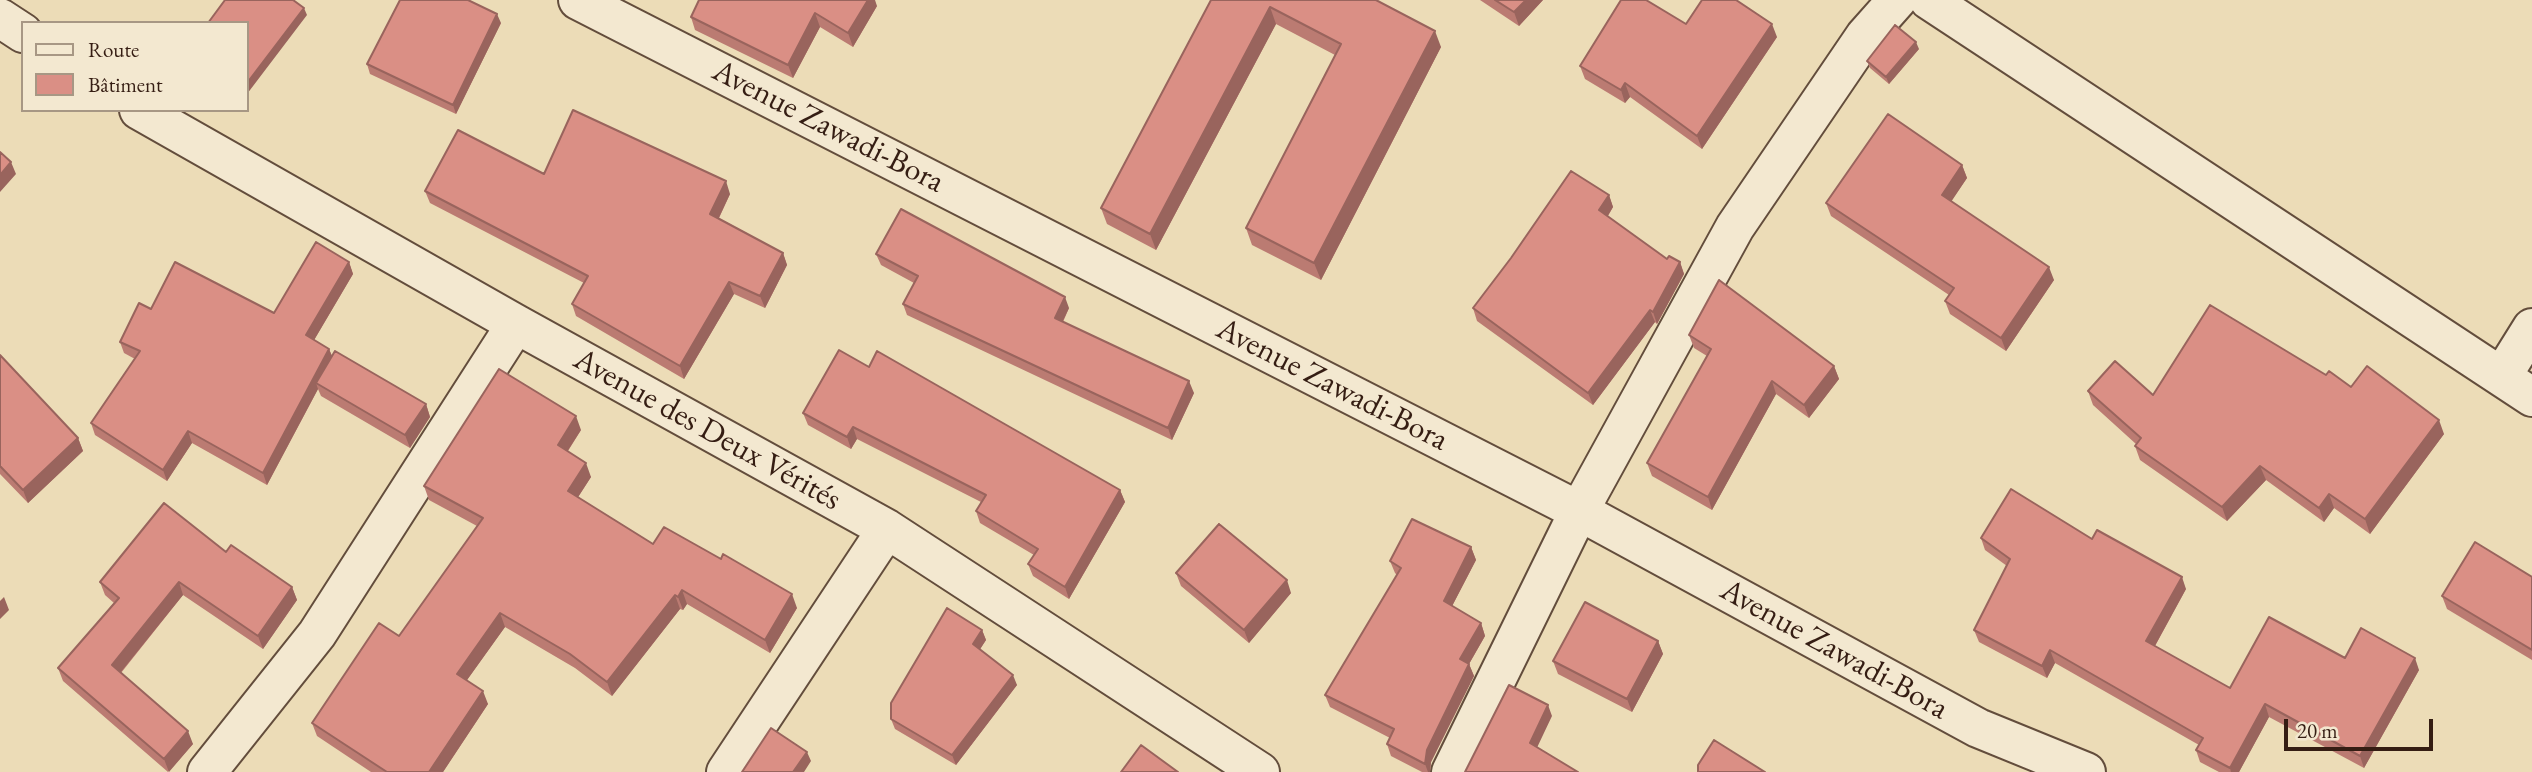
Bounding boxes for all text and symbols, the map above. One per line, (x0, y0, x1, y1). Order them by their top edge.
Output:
legend (21, 21, 248, 112)
text: Route (88, 36, 139, 63)
street label: Avenue Zawadi-Bora (706, 52, 950, 202)
text: Bâtiment (88, 71, 163, 98)
street label: Avenue Zawadi-Bora (1210, 310, 1454, 460)
street label: Avenue des Deux Vérités (567, 341, 847, 519)
street label: Avenue Zawadi-Bora (1713, 571, 1955, 729)
scale bar (2287, 706, 2436, 750)
text: 20 m (2297, 717, 2338, 744)

